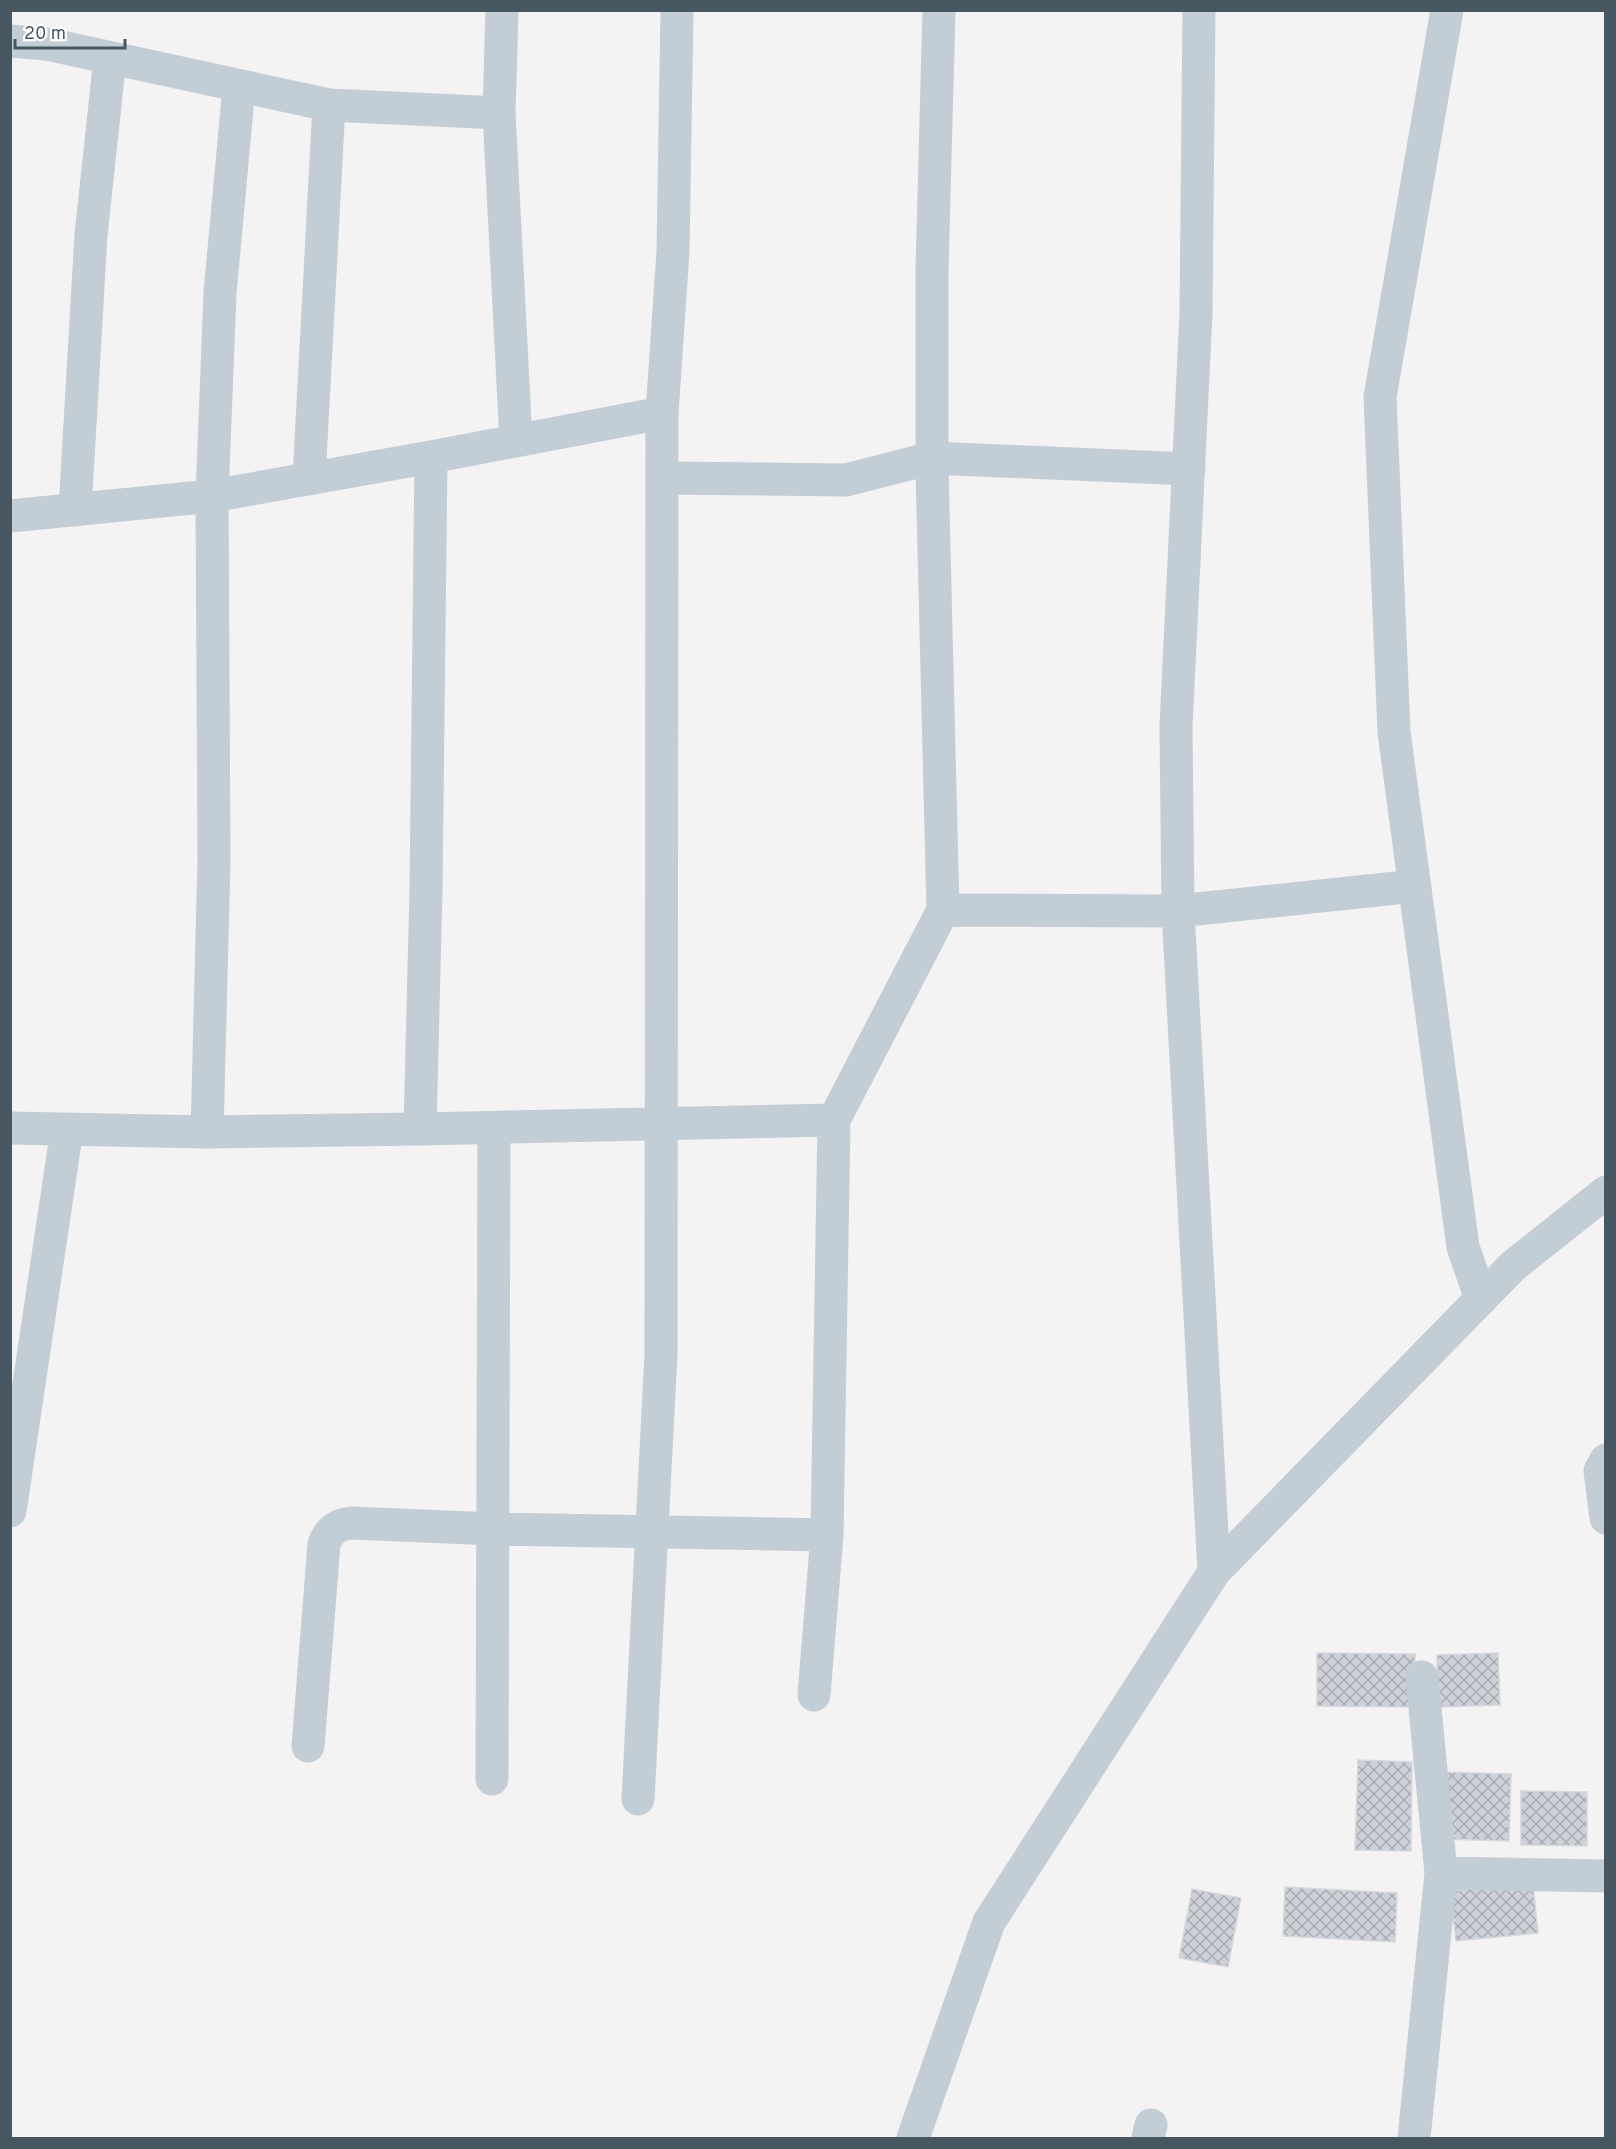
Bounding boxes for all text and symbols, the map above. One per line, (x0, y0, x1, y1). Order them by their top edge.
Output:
scale bar (15, 12, 124, 50)
text: 20 m (24, 23, 66, 46)

